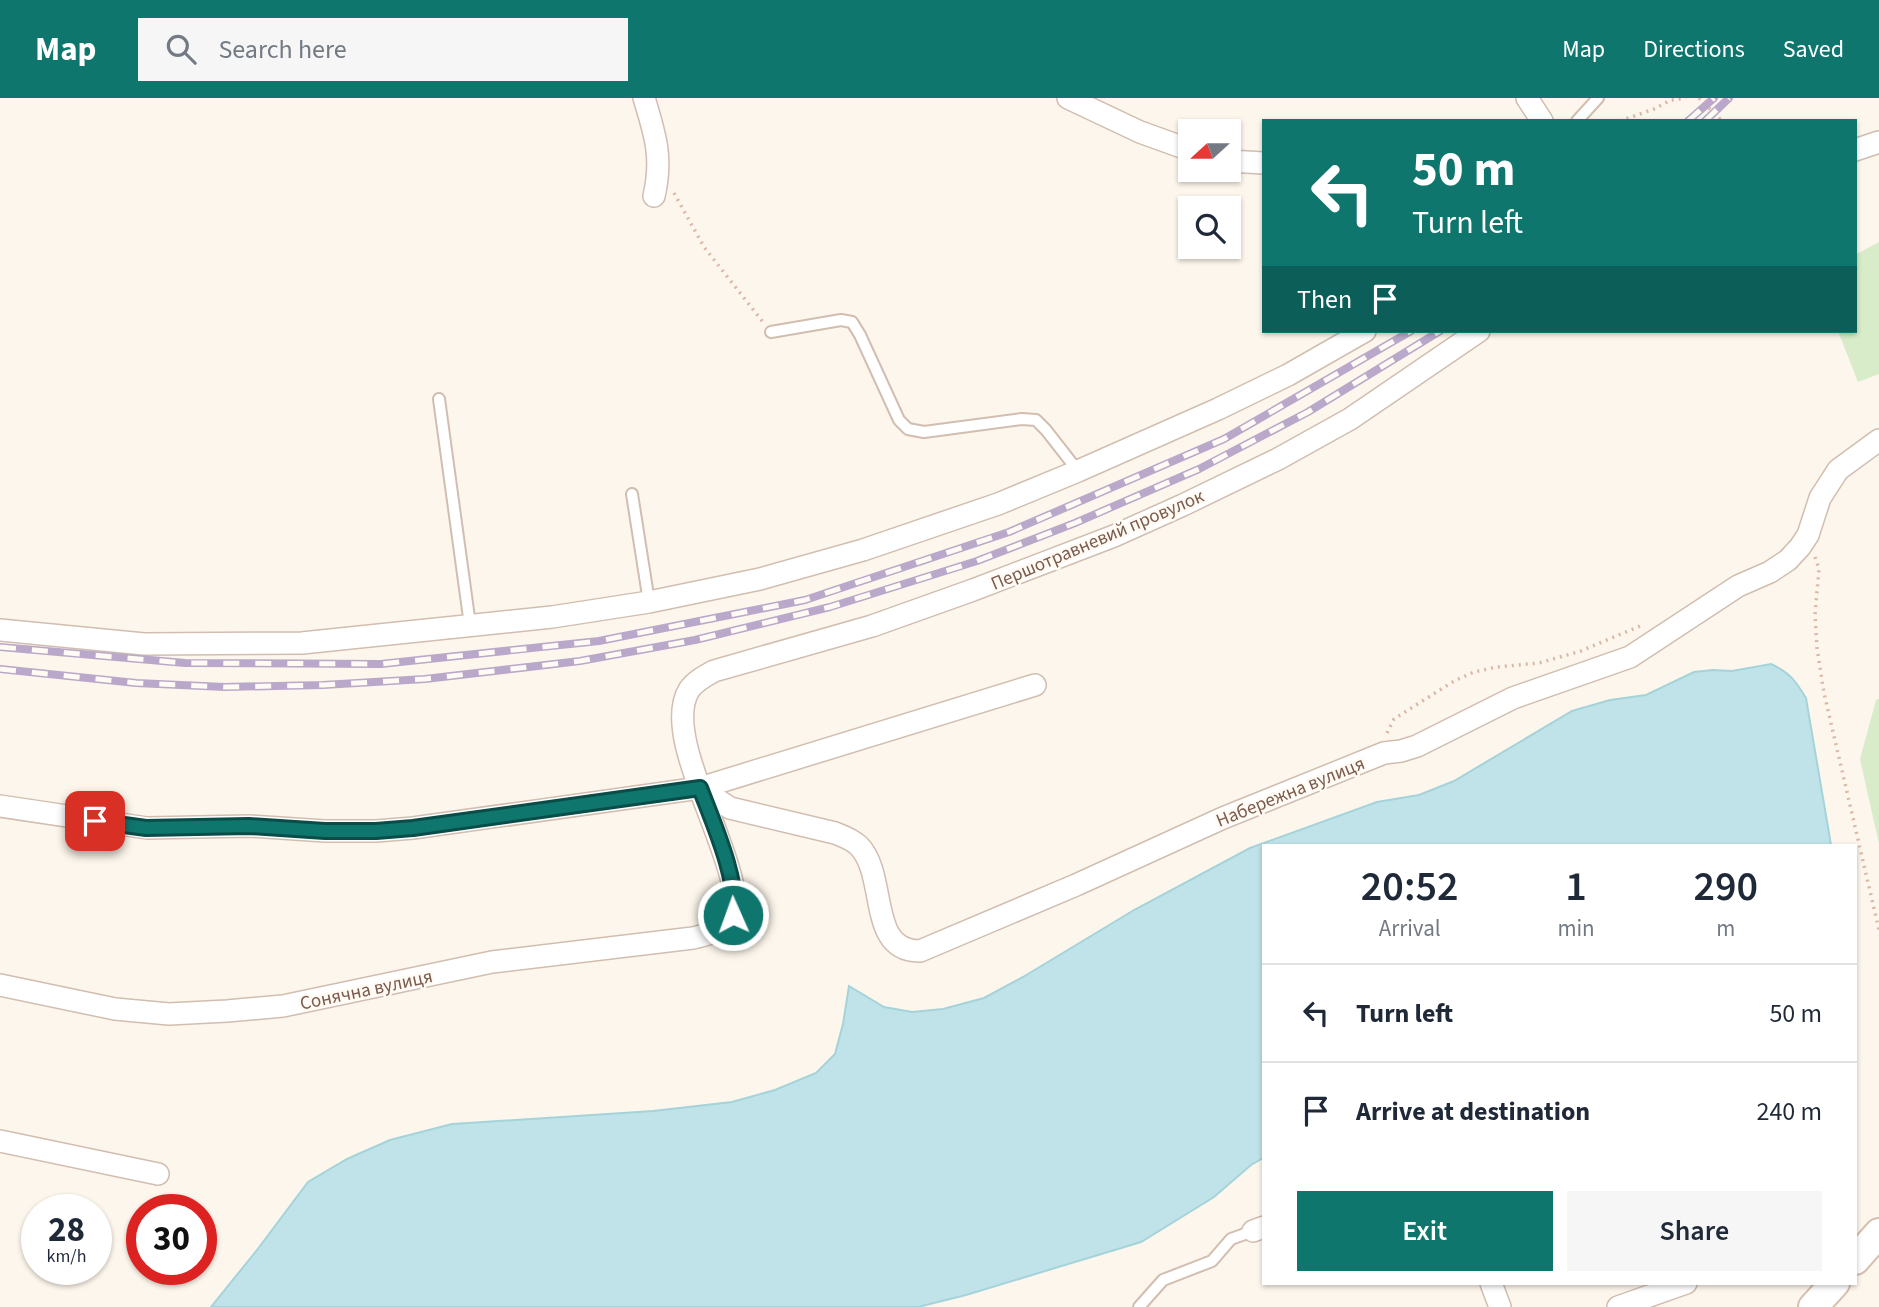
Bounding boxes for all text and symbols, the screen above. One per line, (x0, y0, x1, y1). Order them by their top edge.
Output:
search box (138, 18, 628, 81)
text: Map (35, 26, 96, 73)
icon: search (162, 30, 200, 68)
text: Search here (218, 31, 347, 68)
text: Map (1562, 32, 1605, 67)
text: Directions (1643, 32, 1745, 67)
text: Saved (1783, 32, 1844, 67)
north arrow (1178, 119, 1241, 182)
map controls (1178, 119, 1241, 259)
text: 50 m (1412, 135, 1516, 205)
icon: left (1297, 147, 1388, 238)
button: search (1178, 196, 1241, 259)
text: Turn left (1412, 200, 1523, 246)
icon: arrive (1366, 280, 1404, 318)
text: Then (1297, 281, 1352, 318)
street label: Першотравневий провулок (987, 483, 1209, 598)
street label: Набережна вулиця (1212, 750, 1369, 835)
pin (65, 791, 125, 851)
icon: arrive (76, 802, 114, 840)
text: 20:52 (1361, 857, 1459, 917)
text: 1 (1565, 857, 1587, 917)
text: 290 (1694, 857, 1758, 917)
position arrow (696, 878, 770, 952)
text: Arrival (1379, 912, 1441, 945)
text: min (1557, 912, 1595, 945)
text: m (1716, 912, 1735, 945)
street label: Сонячна вулиця (298, 963, 435, 1018)
icon: left (1297, 994, 1335, 1032)
text: Turn left (1356, 995, 1453, 1032)
text: 50 m (1769, 995, 1822, 1032)
icon: arrive (1297, 1092, 1335, 1130)
text: Arrive at destination (1356, 1093, 1590, 1130)
text: 240 m (1756, 1093, 1822, 1130)
button: Exit (1297, 1191, 1553, 1271)
button: Share (1567, 1191, 1822, 1271)
speed limit sign: 30 (126, 1194, 217, 1285)
text: 28 (48, 1205, 85, 1255)
text: km/h (47, 1244, 86, 1269)

